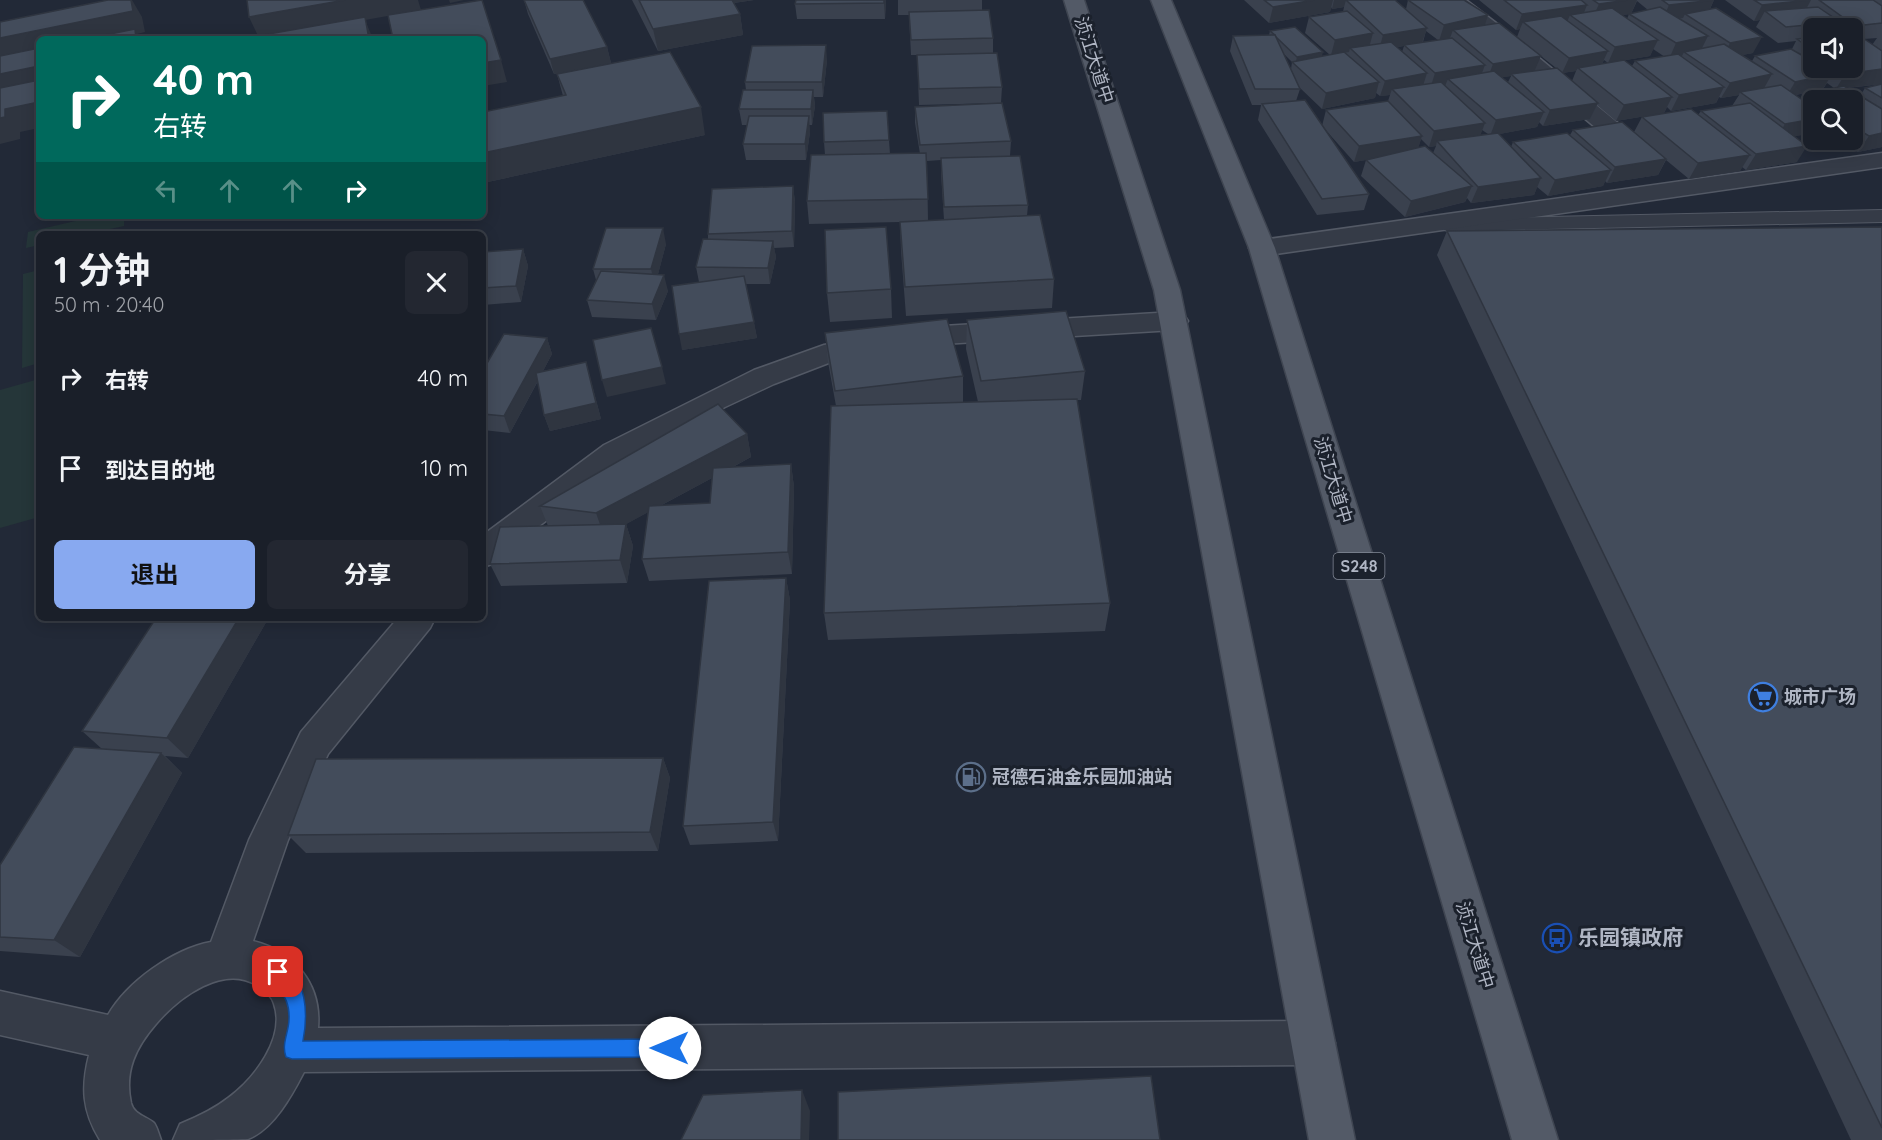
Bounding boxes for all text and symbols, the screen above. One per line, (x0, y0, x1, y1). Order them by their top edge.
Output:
street label: 浈江大道中 (1070, 13, 1119, 106)
map controls (1803, 18, 1863, 150)
button: sound (1803, 18, 1863, 78)
text: 40 m (153, 53, 254, 106)
icon: right (54, 60, 132, 138)
button: search (1803, 90, 1863, 150)
text: 右转 (153, 109, 207, 143)
icon: left (150, 174, 183, 207)
icon: ahead (213, 174, 246, 207)
icon: ahead (276, 174, 309, 207)
icon: right (339, 174, 372, 207)
text: 1 分钟 (54, 247, 150, 292)
button: close (405, 251, 468, 314)
text: 50 m · 20:40 (54, 292, 164, 317)
icon: right (54, 362, 87, 395)
text: 40 m (417, 364, 468, 392)
text: 右转 (105, 366, 149, 394)
street label: 浈江大道中 (1309, 433, 1358, 526)
icon: arrive (54, 452, 87, 485)
text: 10 m (421, 454, 468, 482)
text: 到达目的地 (105, 456, 215, 484)
button: 退出 (54, 540, 255, 609)
button: 分享 (267, 540, 468, 609)
road number: S248 (1334, 553, 1384, 579)
supermarket icon: 城市广场 (1747, 681, 1779, 713)
place label: 城市广场 (1784, 685, 1856, 708)
fuel station icon: 冠德石油金乐园加油站 (955, 761, 987, 793)
place label: 冠德石油金乐园加油站 (992, 765, 1172, 788)
street label: 浈江大道中 (1451, 898, 1500, 991)
bus stop icon: 乐园镇政府 (1541, 922, 1573, 954)
place label: 乐园镇政府 (1578, 924, 1683, 950)
pin (252, 946, 303, 997)
icon: arrive (261, 955, 294, 988)
position arrow (638, 1016, 702, 1080)

